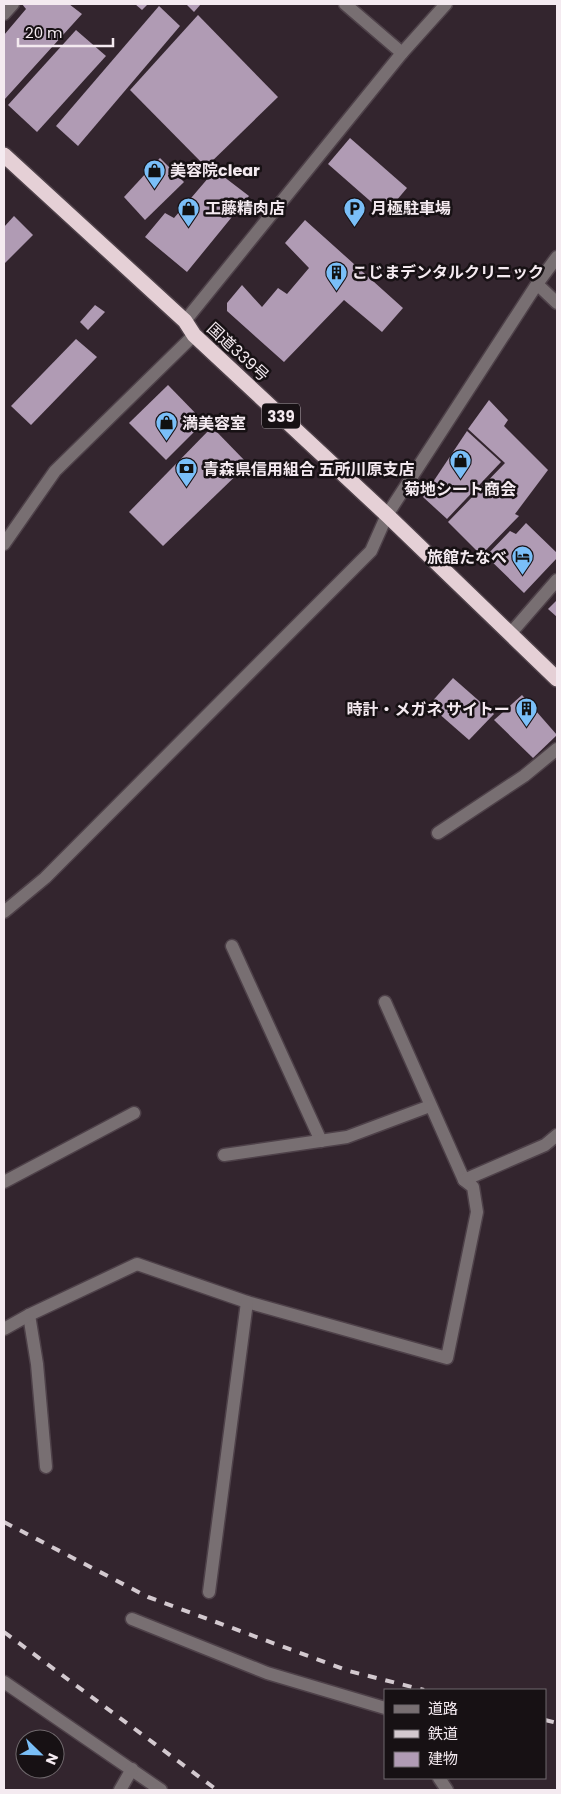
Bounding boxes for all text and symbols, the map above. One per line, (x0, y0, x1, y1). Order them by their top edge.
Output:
scale bar (18, 15, 112, 47)
text: 20 m (25, 22, 63, 43)
shop icon: 美容院clear (142, 158, 166, 189)
place label: 美容院clear (170, 159, 260, 182)
shop icon: 工藤精肉店 (177, 196, 201, 227)
parking icon: 月極駐車場 (343, 196, 367, 227)
place label: 工藤精肉店 (205, 197, 285, 220)
place label: 月極駐車場 (371, 197, 451, 220)
building icon: こじまデンタルクリニック (324, 260, 348, 291)
place label: こじまデンタルクリニック (352, 261, 544, 284)
street label: 国道339号 (202, 317, 274, 387)
road number: 339 (262, 404, 300, 428)
shop icon: 満美容室 (154, 411, 178, 442)
place label: 満美容室 (182, 412, 246, 435)
shop icon: 菊地シート商会 (448, 448, 472, 479)
bank icon: 青森県信用組合 五所川原支店 (175, 457, 199, 488)
place label: 青森県信用組合 五所川原支店 (203, 458, 414, 481)
place label: 菊地シート商会 (404, 478, 516, 501)
hotel icon: 旅館たなべ (511, 545, 535, 576)
place label: 旅館たなべ (427, 546, 507, 569)
building icon: 時計・メガネ サイトー (514, 697, 538, 728)
place label: 時計・メガネ サイトー (347, 698, 510, 721)
legend (384, 1689, 546, 1779)
text: 道路 (428, 1698, 458, 1719)
text: 鉄道 (428, 1723, 458, 1744)
north arrow (15, 1729, 65, 1779)
text: 建物 (428, 1748, 458, 1769)
text: N (41, 1750, 63, 1768)

